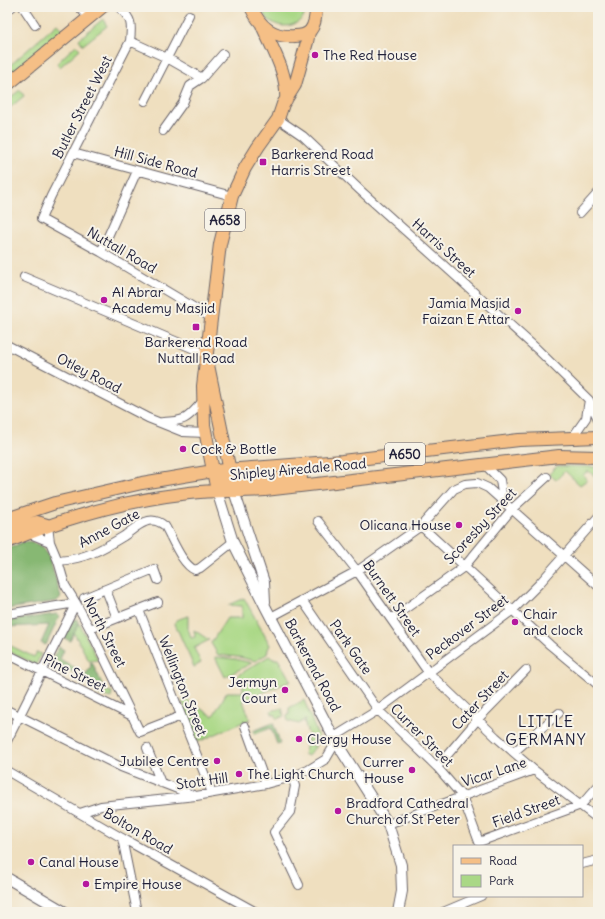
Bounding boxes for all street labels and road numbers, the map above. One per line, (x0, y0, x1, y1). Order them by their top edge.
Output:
street label: Butler Street West (48, 52, 116, 162)
street label: Hill Side Road (112, 142, 200, 182)
road number: A658 (205, 209, 245, 231)
street label: Harris Street (408, 215, 480, 282)
street label: Nuttall Road (84, 223, 160, 277)
street label: Otley Road (54, 349, 124, 397)
road number: A650 (385, 443, 425, 465)
street label: Shipley Airedale Road (229, 454, 367, 484)
street label: Scoresby Street (440, 484, 520, 568)
street label: Anne Gate (76, 504, 142, 552)
street label: Burnett Street (359, 556, 425, 640)
street label: Peckover Street (422, 590, 512, 664)
street label: North Street (80, 594, 131, 670)
street label: Barkerend Road (281, 615, 345, 715)
street label: Park Gate (326, 616, 376, 678)
street label: Wellington Street (155, 633, 211, 739)
street label: Pine Street (41, 650, 110, 696)
street label: Cater Street (448, 666, 513, 734)
street label: Currer Street (387, 700, 458, 771)
street label: Vicar Lane (459, 753, 529, 791)
street label: Stott Hill (175, 768, 229, 794)
street label: Field Street (490, 790, 563, 832)
street label: Bolton Road (100, 804, 176, 858)

